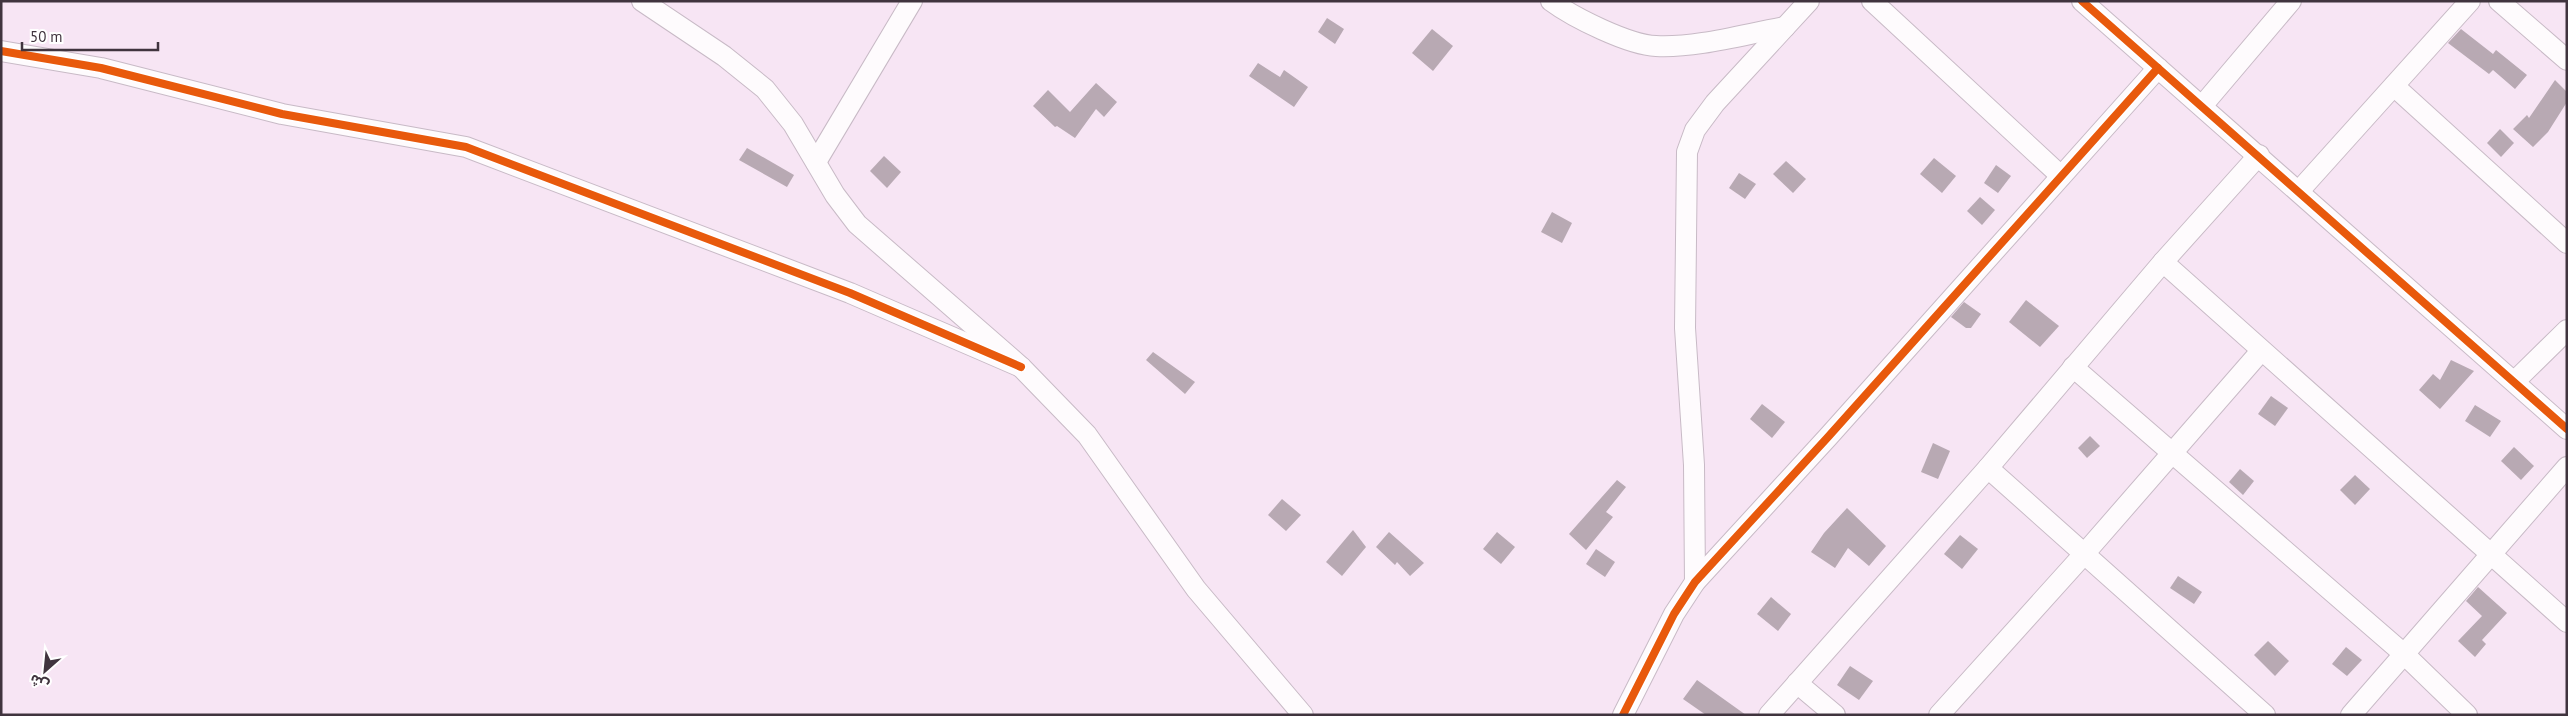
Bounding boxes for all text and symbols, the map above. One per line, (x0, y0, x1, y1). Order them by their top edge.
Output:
scale bar (22, 20, 159, 52)
text: 50 m (30, 27, 63, 46)
north arrow (20, 646, 70, 696)
text: ش (26, 670, 52, 695)

